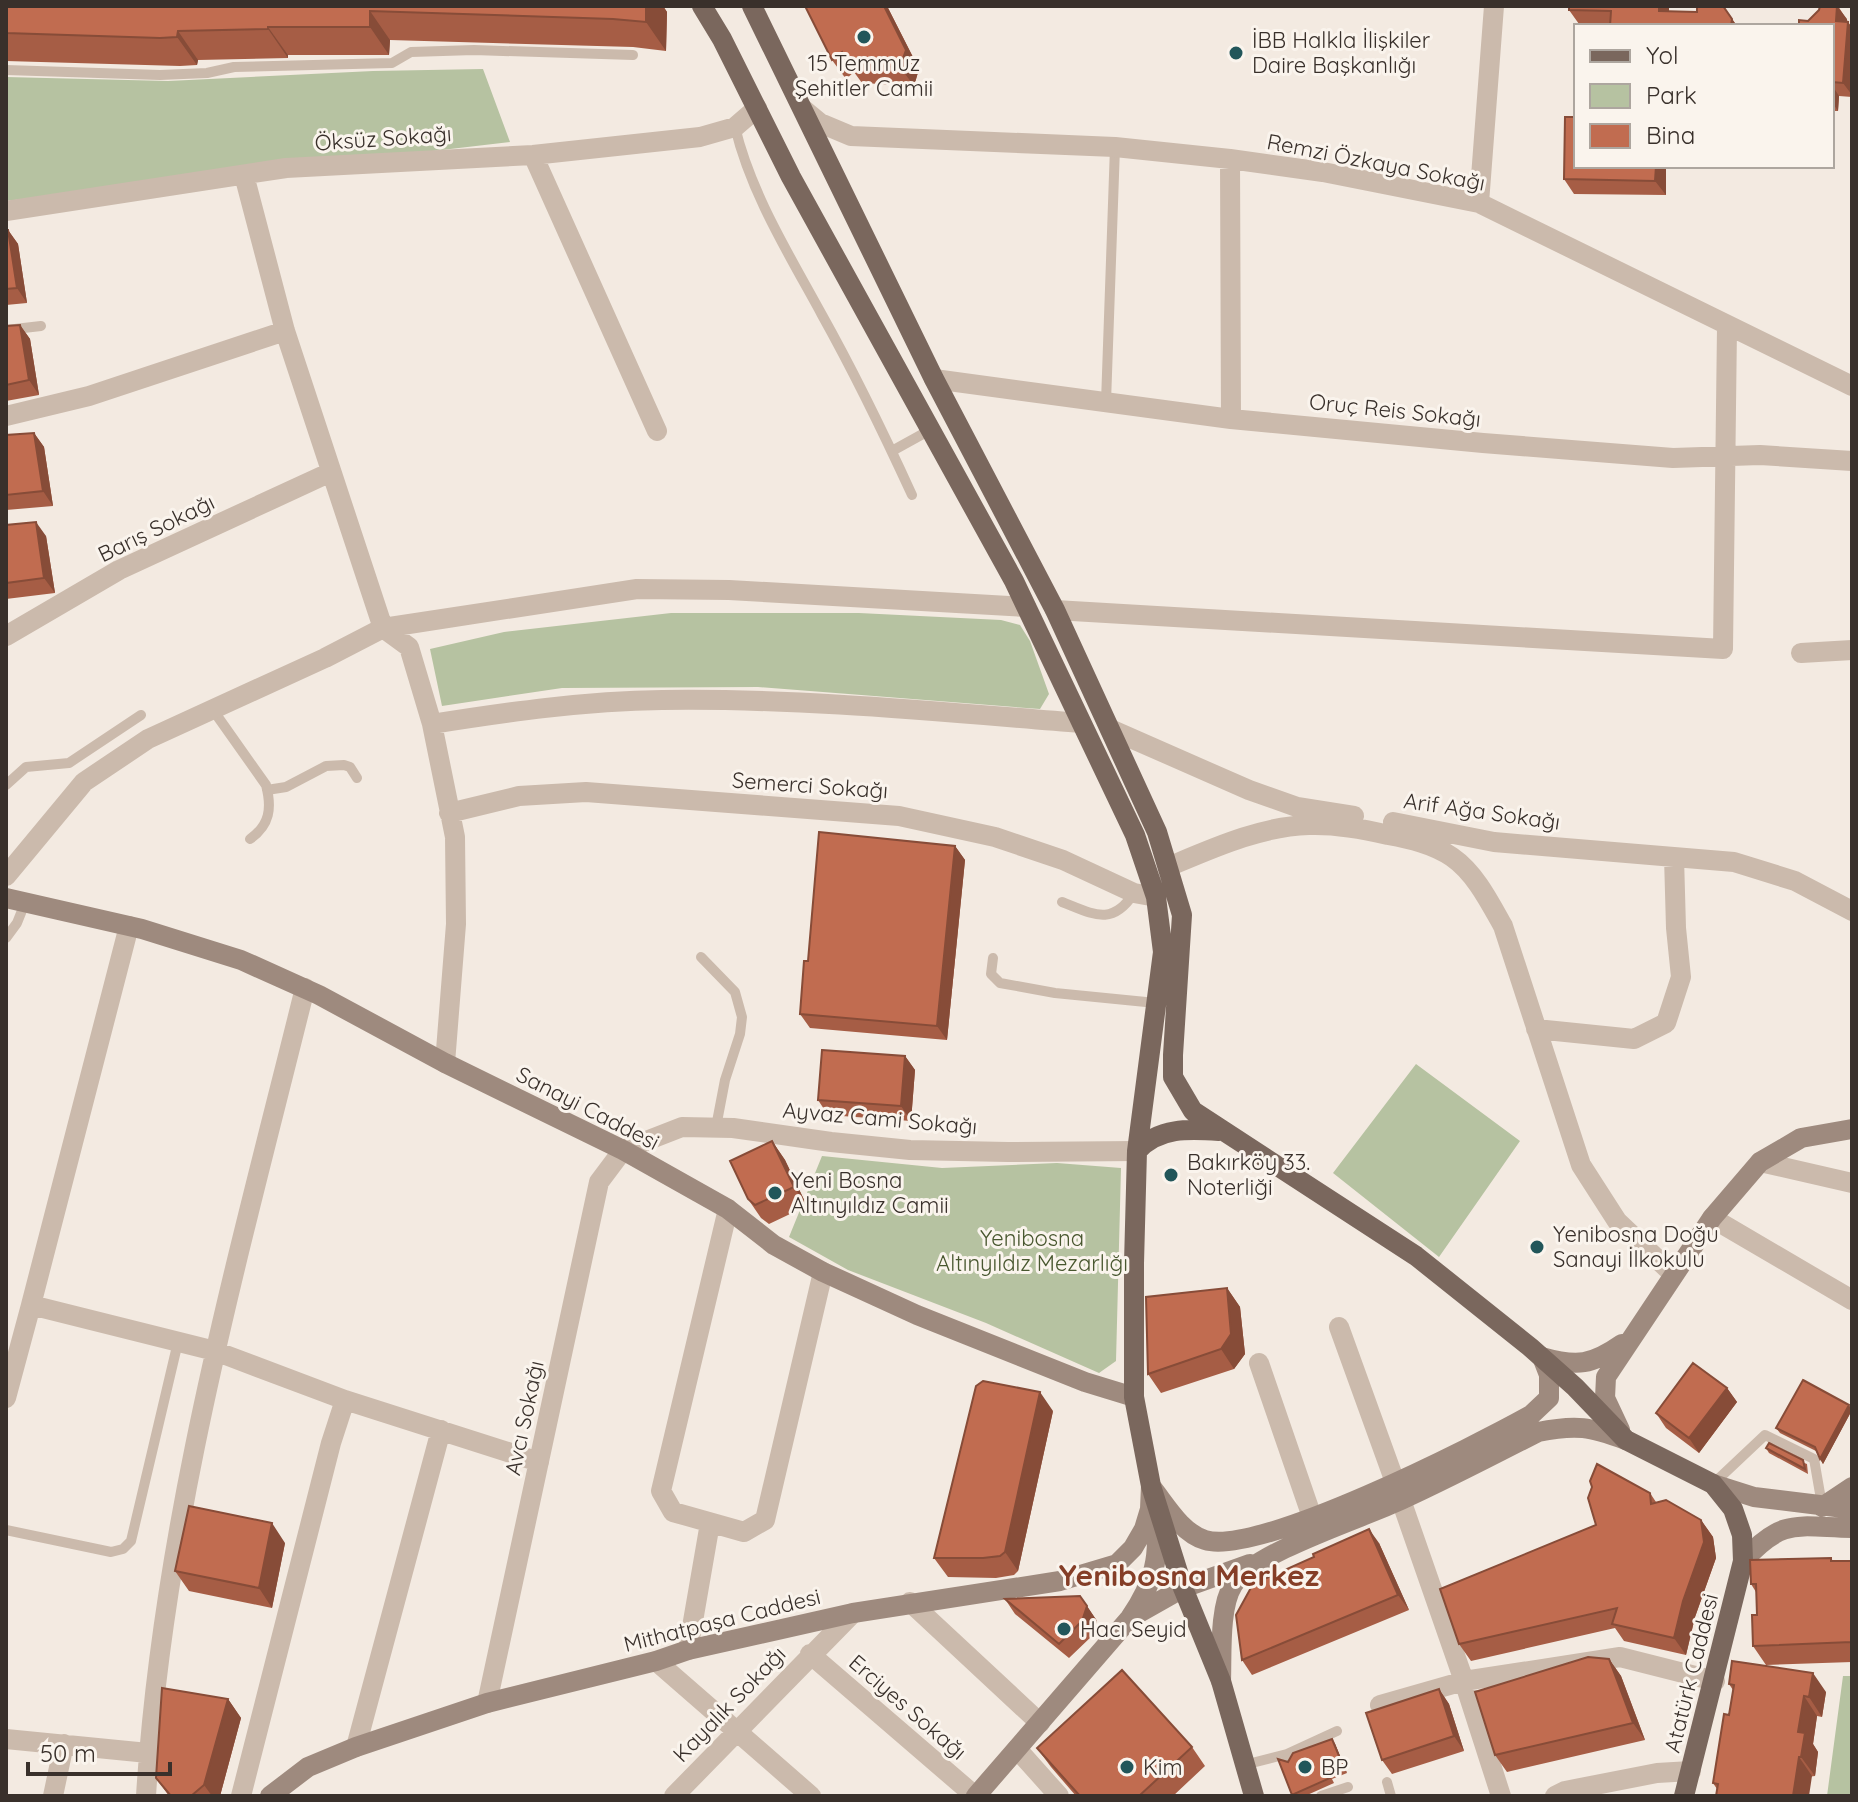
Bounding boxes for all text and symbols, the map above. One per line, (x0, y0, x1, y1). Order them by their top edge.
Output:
legend (1574, 24, 1834, 168)
place label: İBB Halkla İlişkiler Daire Başkanlığı (1252, 26, 1431, 79)
marker: 15 Temmuz Şehitler Camii (855, 28, 873, 46)
text: Yol (1646, 40, 1678, 70)
marker: İBB Halkla İlişkiler Daire Başkanlığı (1227, 44, 1245, 62)
place label: 15 Temmuz Şehitler Camii (795, 49, 933, 102)
text: Park (1646, 80, 1697, 110)
street label: Öksüz Sokağı (314, 119, 452, 157)
text: Bina (1646, 120, 1695, 150)
street label: Remzi Özkaya Sokağı (1265, 127, 1487, 197)
street label: Oruç Reis Sokağı (1308, 387, 1482, 433)
street label: Barış Sokağı (93, 488, 219, 568)
street label: Semerci Sokağı (731, 766, 889, 804)
street label: Arif Ağa Sokağı (1402, 786, 1562, 836)
street label: Sanayi Caddesi (512, 1060, 664, 1156)
street label: Ayvaz Cami Sokağı (782, 1096, 978, 1140)
place label: Bakırköy 33. Noterliği (1187, 1148, 1310, 1201)
place label: Yeni Bosna Altınyıldız Camii (791, 1166, 949, 1219)
marker: Bakırköy 33. Noterliği (1162, 1166, 1180, 1184)
marker: Yeni Bosna Altınyıldız Camii (766, 1184, 784, 1202)
place label: Yenibosna Doğu Sanayi İlkokulu (1553, 1220, 1719, 1273)
park label: Yenibosna Altınyıldız Mezarlığı (936, 1224, 1128, 1277)
marker: Yenibosna Doğu Sanayi İlkokulu (1528, 1238, 1546, 1256)
street label: Avcı Sokağı (498, 1358, 550, 1478)
district label: Yenibosna Merkez (1059, 1556, 1319, 1594)
street label: Mithatpaşa Caddesi (621, 1582, 823, 1658)
street label: Atatürk Caddesi (1658, 1591, 1724, 1755)
place label: Hacı Seyid (1080, 1615, 1187, 1643)
marker: Hacı Seyid (1055, 1620, 1073, 1638)
street label: Kayalık Sokağı (667, 1640, 791, 1768)
street label: Erciyes Sokağı (843, 1648, 973, 1766)
scale bar (28, 1726, 170, 1776)
text: 50 m (40, 1738, 96, 1768)
place label: Kim (1143, 1753, 1183, 1781)
place label: BP (1321, 1753, 1348, 1781)
marker: Kim (1118, 1758, 1136, 1776)
marker: BP (1296, 1758, 1314, 1776)

